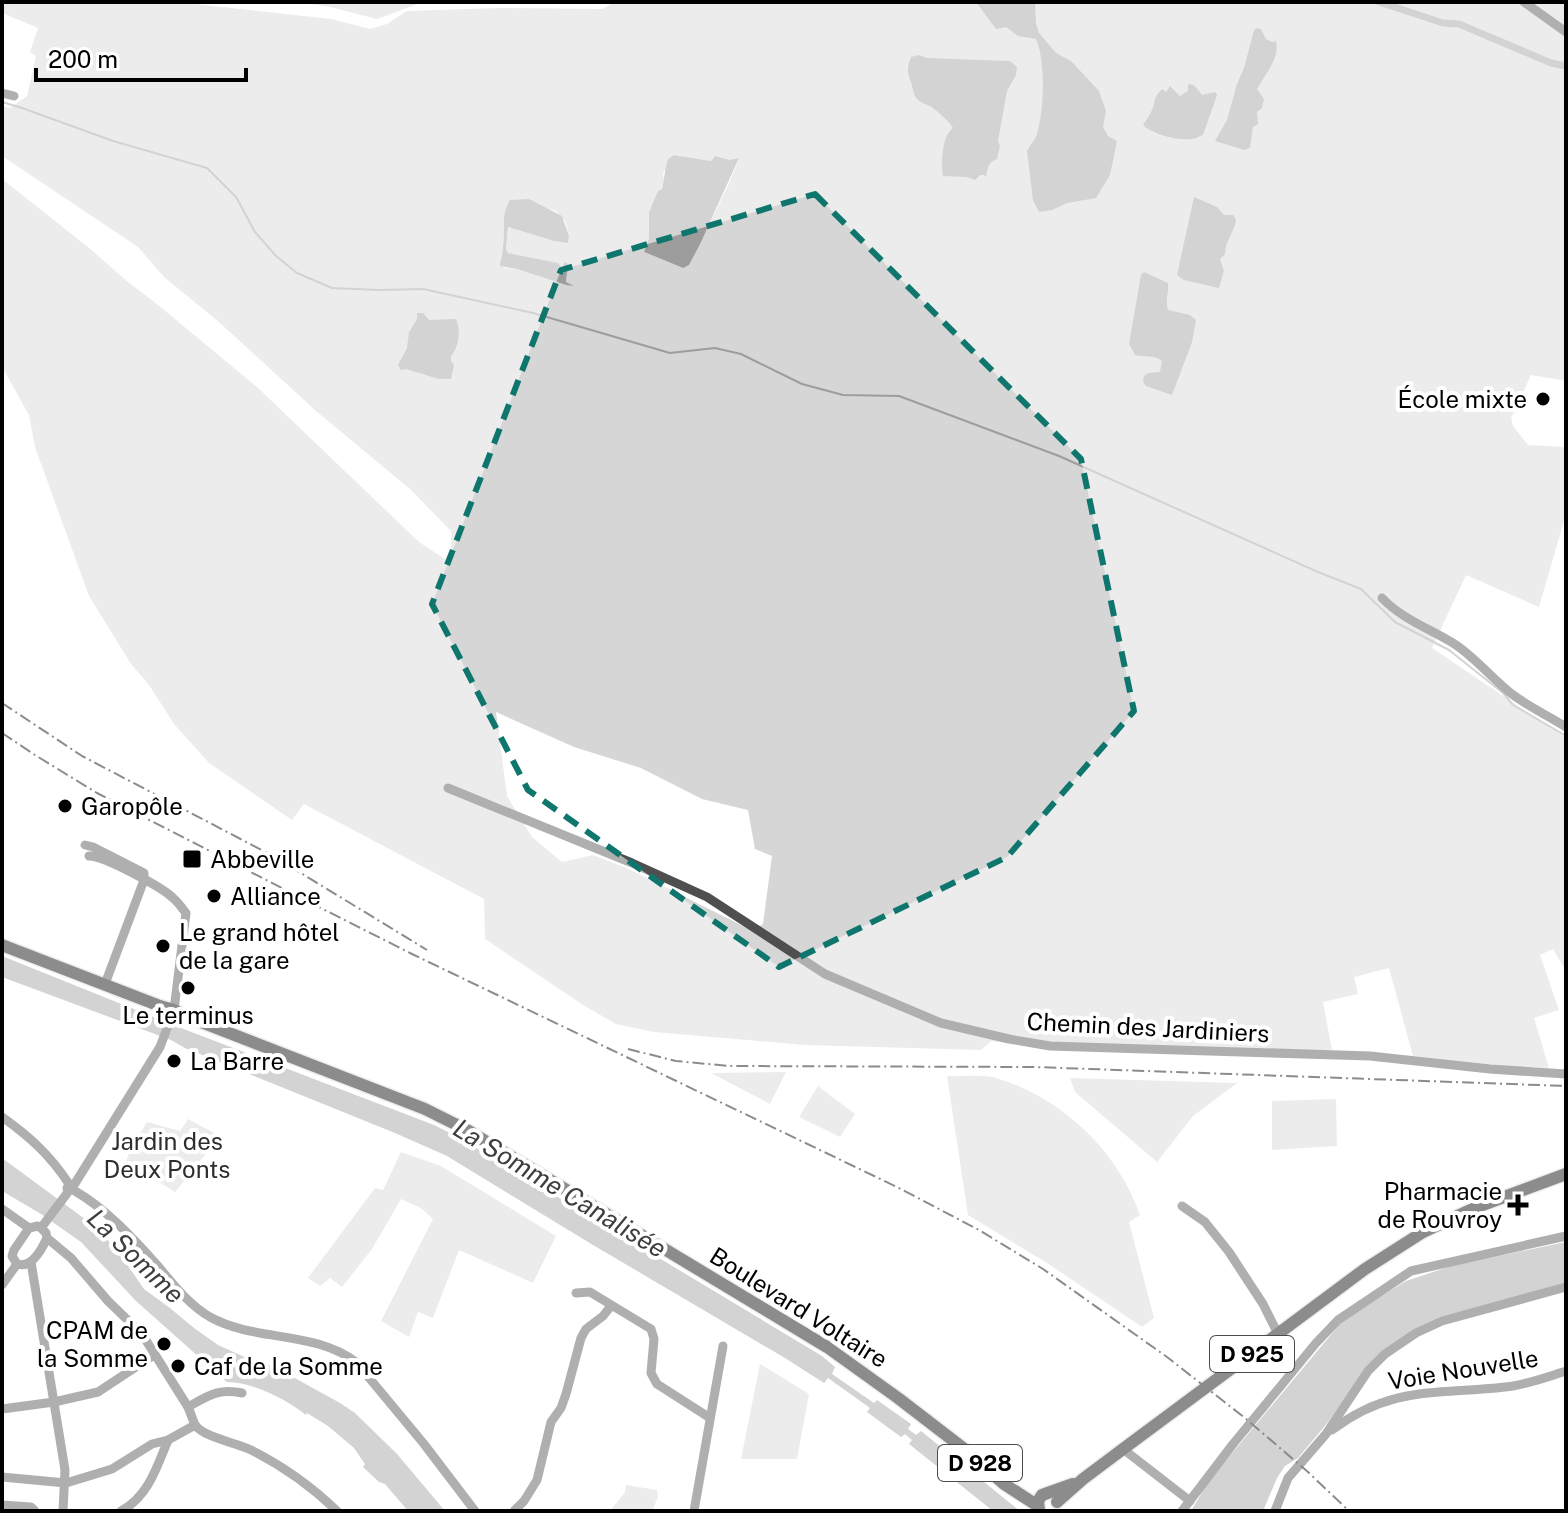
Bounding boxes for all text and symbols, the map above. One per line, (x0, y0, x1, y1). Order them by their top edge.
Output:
scale bar (36, 32, 246, 82)
text: 200 m (48, 45, 118, 73)
place label: École mixte (1397, 385, 1527, 413)
marker: École mixte (1534, 390, 1552, 408)
place label: Garopôle (81, 792, 183, 820)
marker: Garopôle (56, 797, 74, 815)
place label: Abbeville (210, 845, 314, 873)
marker: Abbeville (181, 848, 203, 870)
place label: Alliance (230, 882, 321, 910)
marker: Alliance (205, 887, 223, 905)
place label: Le grand hôtel de la gare (179, 918, 340, 974)
marker: Le grand hôtel de la gare (154, 937, 172, 955)
marker: Le terminus (179, 979, 197, 997)
place label: Le terminus (122, 1001, 254, 1029)
street label: Chemin des Jardiniers (1026, 1007, 1270, 1047)
place label: La Barre (190, 1047, 284, 1075)
marker: La Barre (165, 1052, 183, 1070)
water label: La Somme Canalisée (448, 1112, 672, 1264)
park label: Jardin des Deux Ponts (104, 1127, 230, 1183)
place label: Pharmacie de Rouvroy (1378, 1177, 1502, 1233)
marker: Pharmacie de Rouvroy (1509, 1196, 1527, 1214)
water label: La Somme (81, 1202, 191, 1310)
street label: Boulevard Voltaire (705, 1241, 893, 1373)
place label: CPAM de la Somme (37, 1316, 148, 1372)
marker: CPAM de la Somme (155, 1335, 173, 1353)
road number: D 925 (1210, 1336, 1294, 1372)
street label: Voie Nouvelle (1386, 1343, 1540, 1395)
place label: Caf de la Somme (194, 1352, 383, 1380)
marker: Caf de la Somme (169, 1357, 187, 1375)
road number: D 928 (938, 1445, 1022, 1481)

